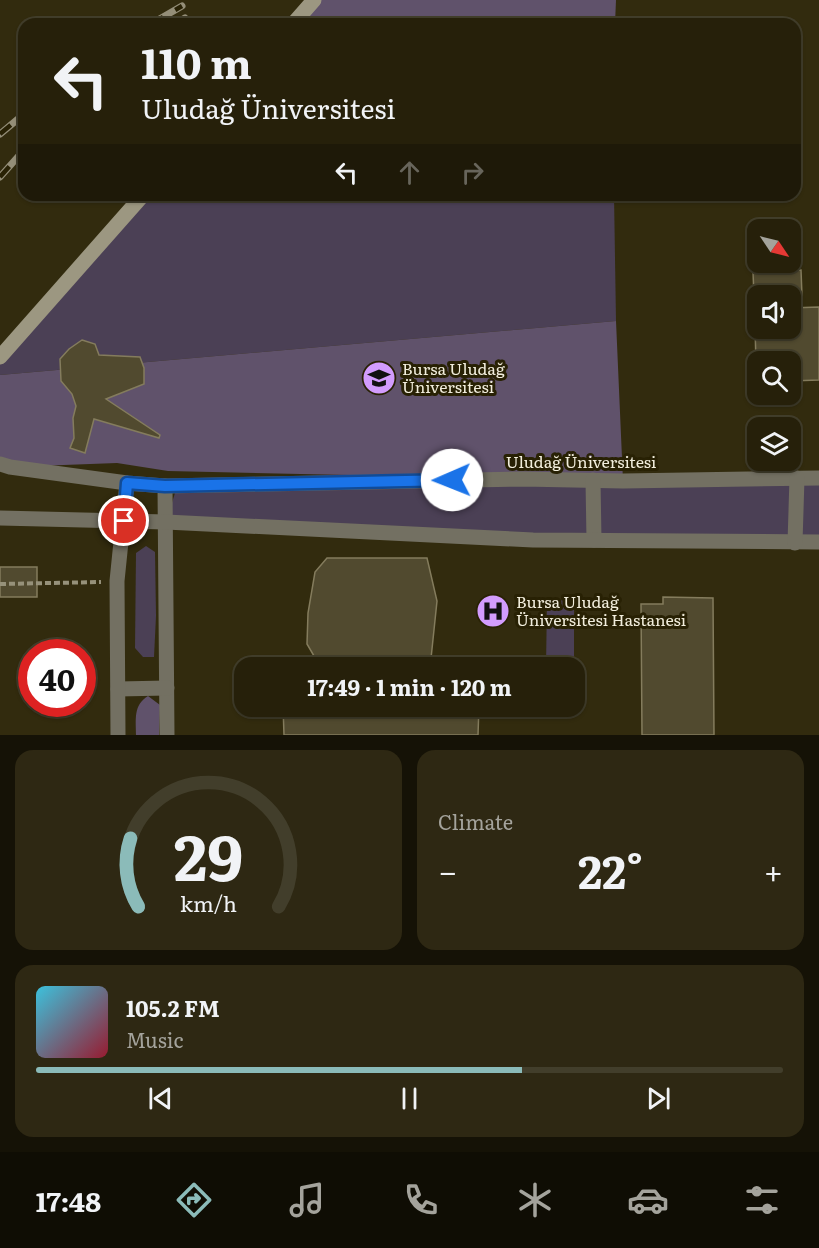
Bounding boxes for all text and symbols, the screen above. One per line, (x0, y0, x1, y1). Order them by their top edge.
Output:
text: 110 m (141, 30, 252, 92)
icon: left (42, 42, 120, 120)
text: Uludağ Üniversitesi (141, 87, 395, 127)
icon: left (330, 156, 363, 189)
icon: ahead (393, 156, 426, 189)
icon: right (456, 156, 489, 189)
north arrow (747, 219, 801, 273)
map controls (747, 219, 801, 471)
button: sound (747, 285, 801, 339)
button: search (747, 351, 801, 405)
place label: Bursa Uludağ Üniversitesi (402, 356, 505, 398)
school or university icon: Bursa Uludağ Üniversitesi (361, 360, 397, 396)
button: layers (747, 417, 801, 471)
position arrow (420, 448, 484, 512)
street label: Uludağ Üniversitesi (506, 449, 656, 473)
pin (98, 495, 149, 546)
icon: arrive (107, 504, 140, 537)
place label: Bursa Uludağ Üniversitesi Hastanesi (516, 589, 686, 631)
hospital icon: Bursa Uludağ Üniversitesi Hastanesi (475, 593, 511, 629)
speed limit sign: 40 (18, 639, 96, 717)
text: 17:49 · 1 min · 120 m (307, 670, 512, 703)
text: Climate (438, 806, 513, 836)
text: 29 (174, 808, 243, 900)
text: 22° (578, 836, 643, 903)
text: − (438, 845, 457, 894)
text: + (764, 845, 783, 894)
text: km/h (180, 887, 237, 919)
text: 105.2 FM (126, 991, 220, 1024)
text: Music (126, 1024, 183, 1054)
icon: previous (144, 1082, 177, 1115)
icon: pause (393, 1082, 426, 1115)
icon: next (642, 1082, 675, 1115)
icon: directions (173, 1179, 215, 1221)
icon: music (286, 1179, 328, 1221)
icon: phone (400, 1179, 442, 1221)
icon: climate (514, 1179, 556, 1221)
icon: car (627, 1179, 669, 1221)
icon: filters (741, 1179, 783, 1221)
text: 17:48 (36, 1180, 101, 1220)

